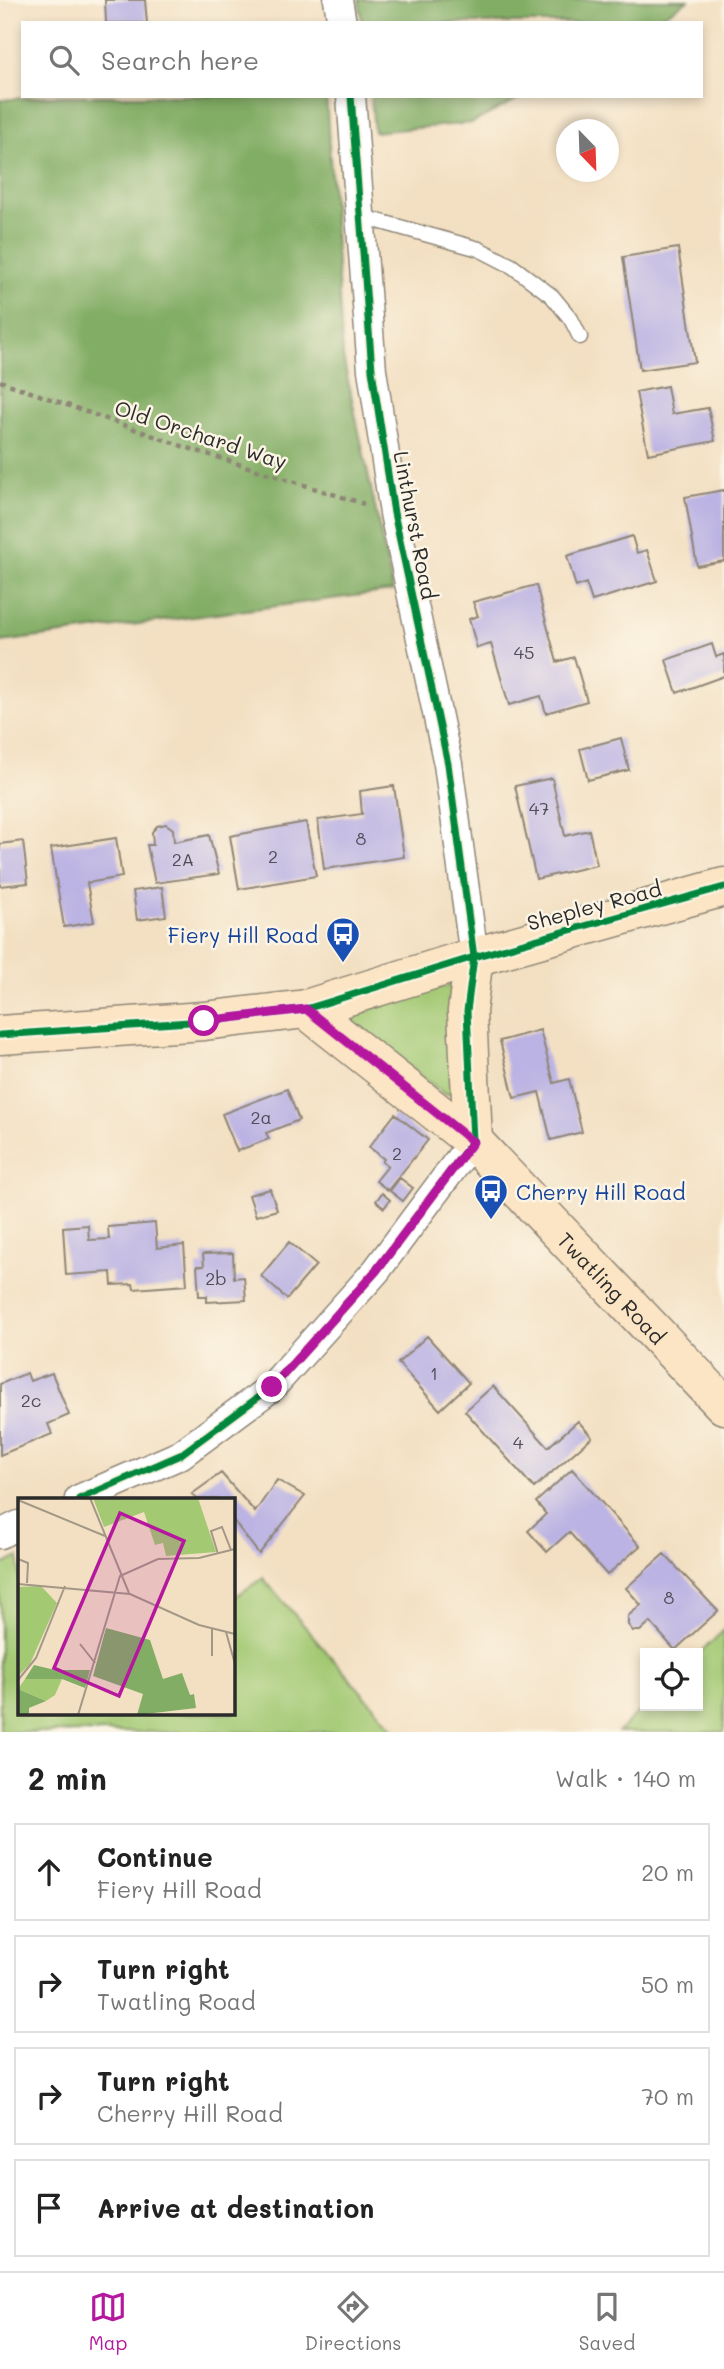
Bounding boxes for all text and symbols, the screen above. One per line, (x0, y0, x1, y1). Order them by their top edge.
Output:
search box (21, 21, 703, 98)
icon: search (45, 41, 83, 79)
text: Search here (101, 43, 259, 77)
north arrow (556, 119, 619, 182)
street label: Old Orchard Way (111, 393, 291, 475)
street label: Linthurst Road (388, 448, 444, 602)
house number: 45 (513, 640, 535, 664)
house number: 47 (529, 796, 549, 820)
house number: 8 (356, 826, 367, 850)
house number: 2 (268, 844, 278, 868)
house number: 2A (172, 847, 194, 871)
street label: Shepley Road (524, 874, 664, 936)
bus stop icon: Fiery Hill Road (324, 915, 362, 964)
place label: Fiery Hill Road (168, 921, 318, 948)
route start (188, 1005, 219, 1036)
house number: 2a (250, 1105, 272, 1129)
house number: 2 (392, 1141, 402, 1165)
bus stop icon: Cherry Hill Road (472, 1172, 510, 1221)
place label: Cherry Hill Road (516, 1178, 686, 1205)
street label: Twatling Road (553, 1226, 672, 1349)
house number: 2b (205, 1266, 227, 1290)
house number: 1 (430, 1361, 438, 1385)
route end (256, 1371, 287, 1402)
house number: 2c (21, 1388, 41, 1412)
house number: 4 (513, 1430, 524, 1454)
inset map (18, 1498, 234, 1714)
house number: 8 (664, 1585, 675, 1609)
map controls (640, 1648, 703, 1711)
button: locate (640, 1648, 703, 1711)
text: 2 min (28, 1758, 107, 1798)
text: Walk · 140 m (555, 1763, 696, 1793)
text: Continue (97, 1840, 213, 1874)
icon: ahead (30, 1853, 68, 1891)
text: 20 m (641, 1857, 694, 1887)
text: Fiery Hill Road (97, 1874, 262, 1904)
text: Turn right (97, 1952, 230, 1986)
icon: right (30, 1965, 68, 2003)
text: 50 m (641, 1969, 694, 1999)
text: Twatling Road (97, 1986, 256, 2016)
text: Turn right (97, 2064, 230, 2098)
icon: right (30, 2077, 68, 2115)
text: 70 m (641, 2081, 694, 2111)
text: Cherry Hill Road (97, 2098, 283, 2128)
icon: arrive (30, 2189, 68, 2227)
text: Arrive at destination (97, 2191, 374, 2225)
tab: Map (89, 2288, 127, 2355)
tab: Directions (305, 2288, 401, 2355)
tab: Saved (579, 2288, 635, 2355)

